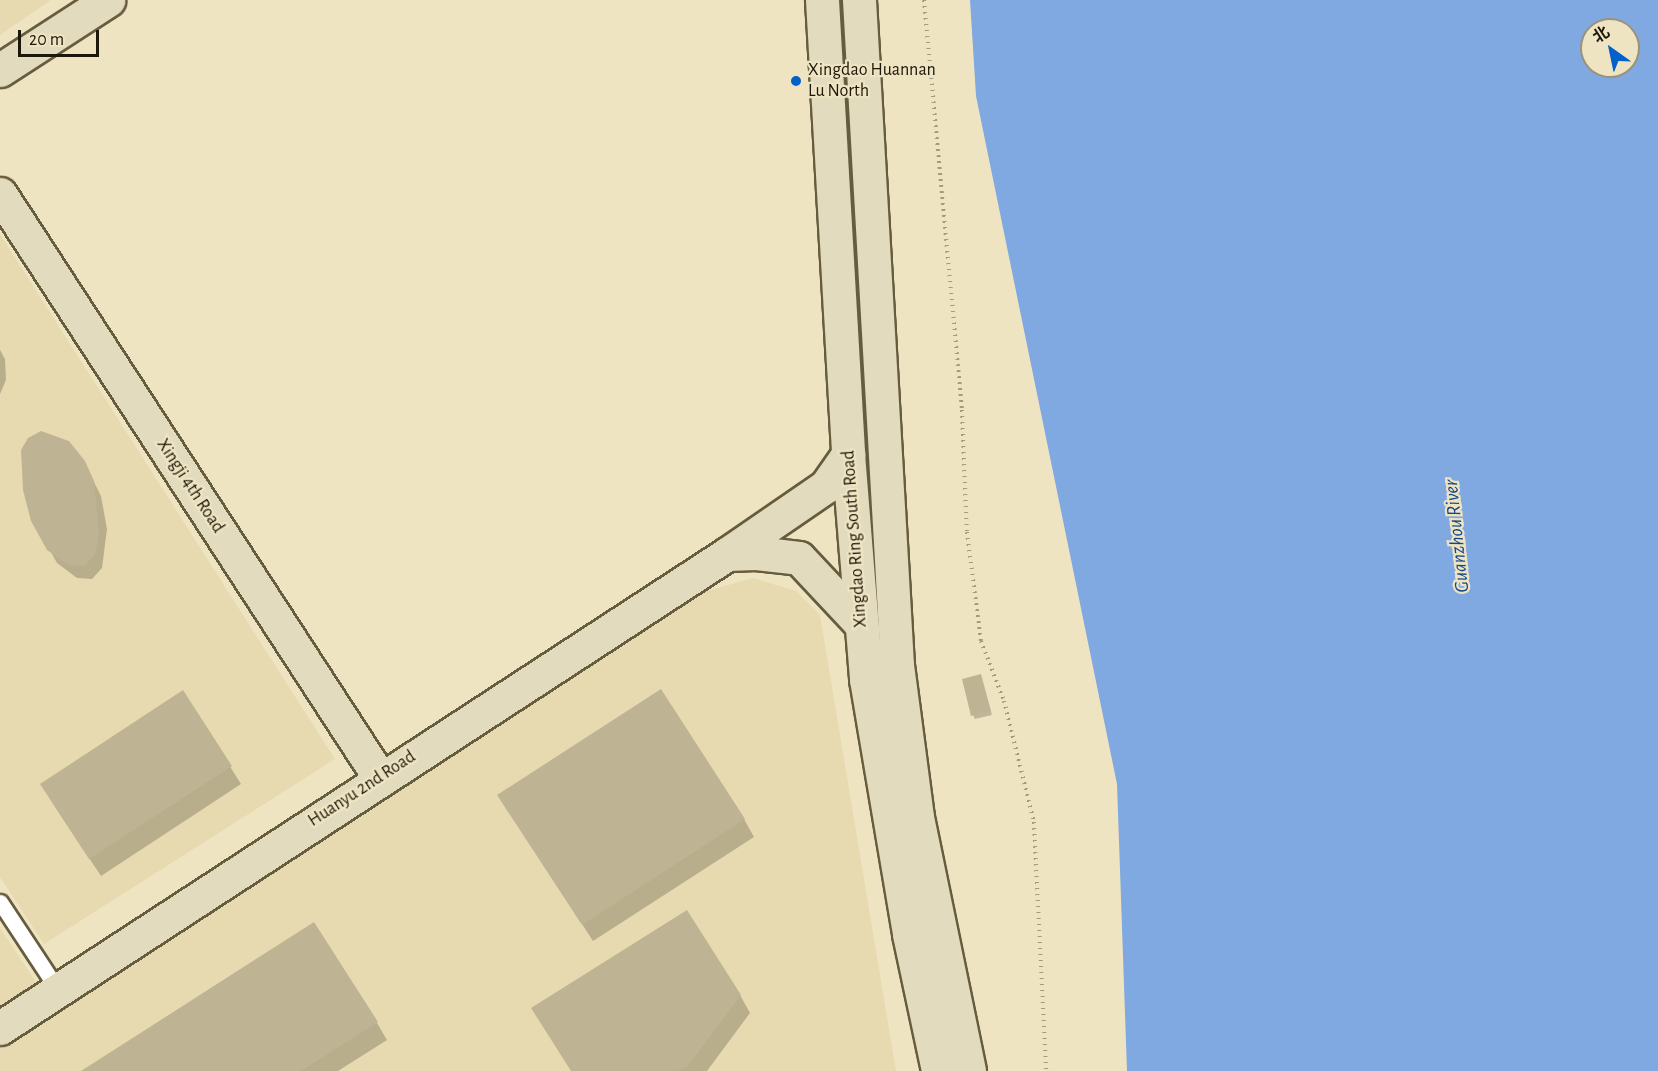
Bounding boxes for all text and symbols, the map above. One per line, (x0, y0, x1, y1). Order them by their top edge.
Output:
scale bar (21, 18, 102, 56)
north arrow (1580, 18, 1640, 78)
text: 北 (1590, 24, 1612, 46)
text: 20 m (29, 31, 64, 49)
place label: Xingdao Huannan Lu North (808, 60, 936, 103)
marker: Xingdao Huannan Lu North (789, 74, 803, 88)
street label: Xingji 4th Road (152, 435, 228, 537)
street label: Xingdao Ring South Road (838, 449, 872, 629)
water label: Guanzhou River (1439, 478, 1475, 594)
street label: Huanyu 2nd Road (304, 746, 420, 832)

